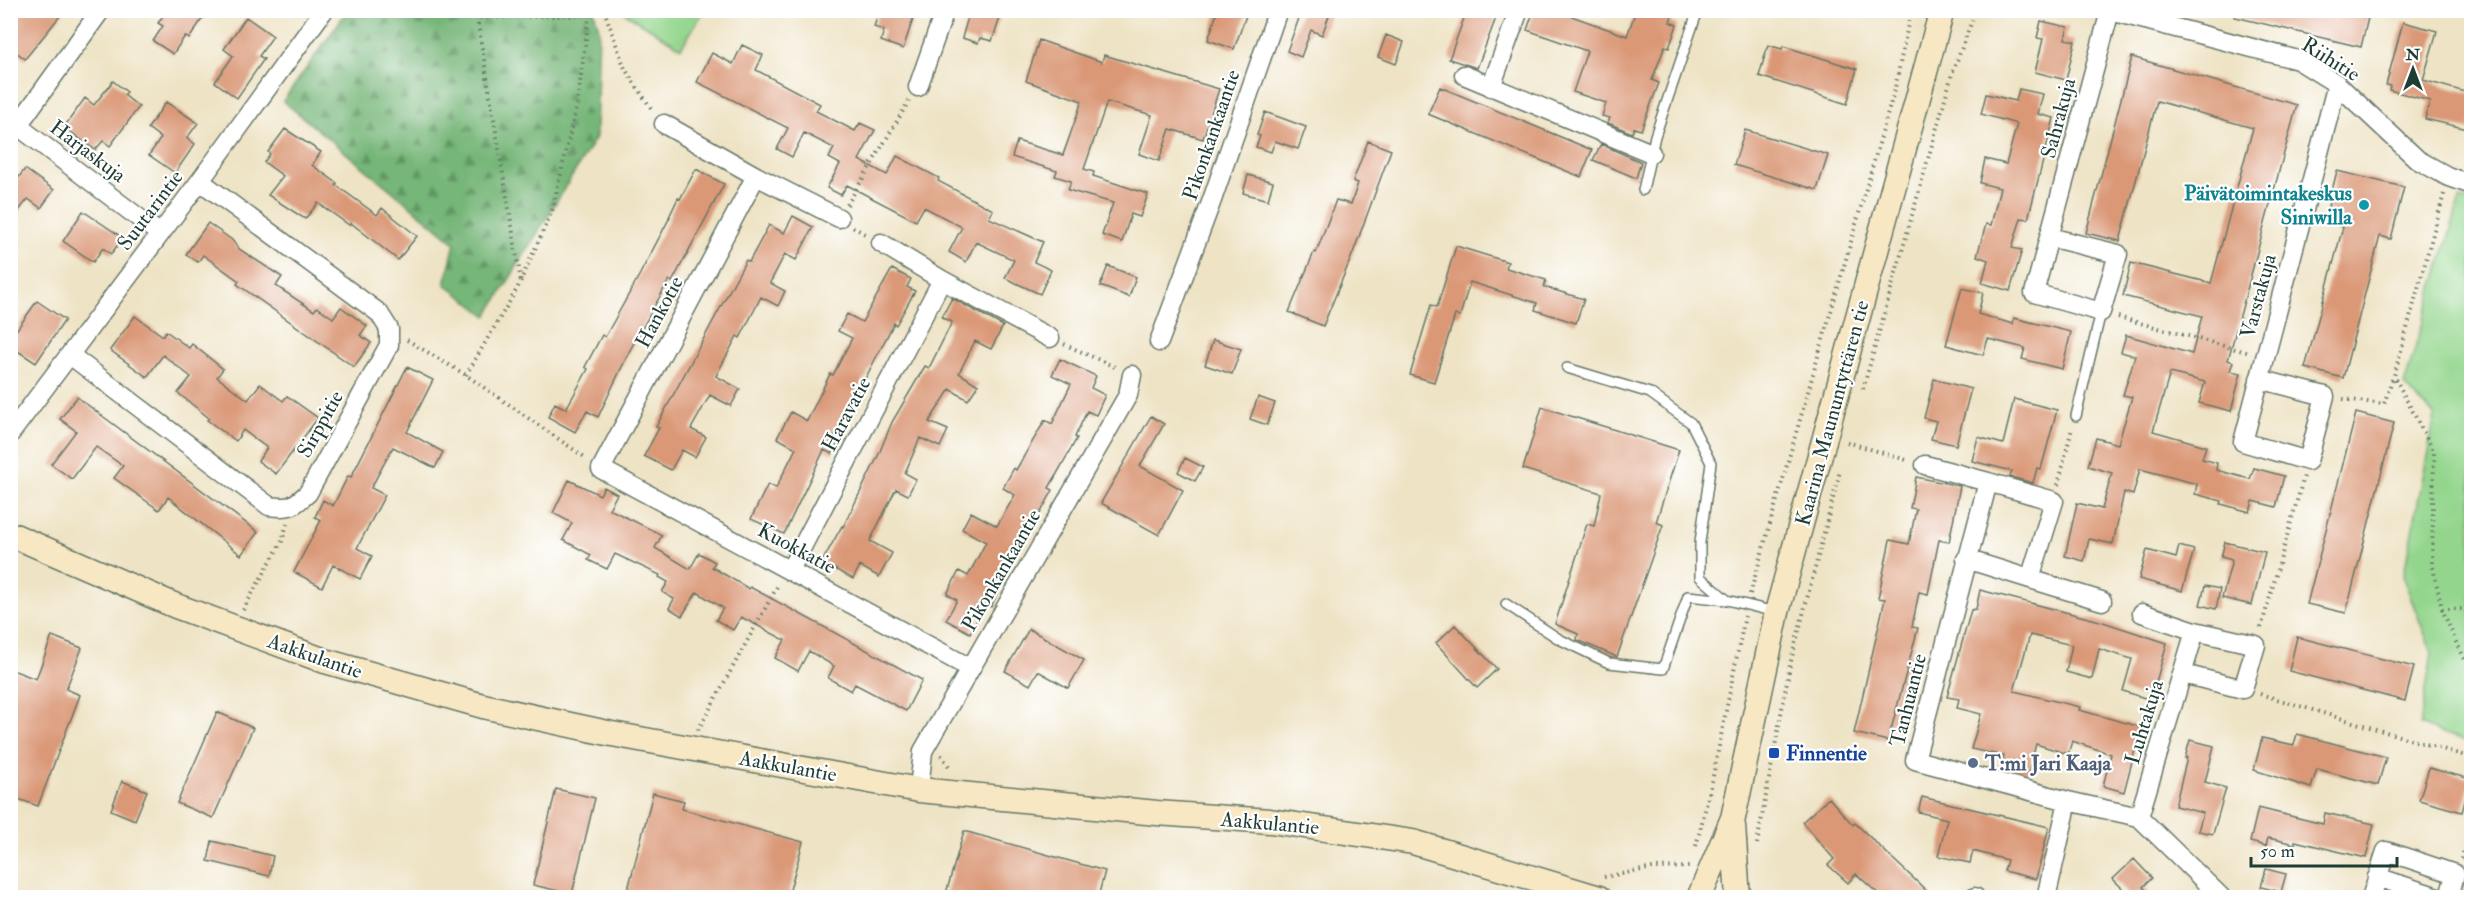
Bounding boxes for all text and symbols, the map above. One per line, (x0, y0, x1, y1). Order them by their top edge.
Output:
street label: Riihitie (2297, 31, 2365, 88)
north arrow (2383, 39, 2443, 99)
text: N (2405, 45, 2421, 65)
street label: Pikonkankaantie (1176, 66, 1247, 204)
street label: Sahrakuja (2035, 75, 2082, 161)
street label: Harjaskuja (44, 114, 132, 189)
street label: Suutarintie (111, 165, 190, 256)
place label: Päivätoimintakeskus Siniwilla (2184, 180, 2353, 231)
marker: Päivätoimintakeskus Siniwilla (2357, 198, 2371, 212)
street label: Varstakuja (2234, 251, 2283, 341)
street label: Hankotie (629, 271, 690, 353)
street label: Kaarina Maununtyttären tie (1789, 297, 1876, 529)
street label: Haravatie (816, 372, 877, 456)
street label: Sirppitie (291, 386, 350, 463)
street label: Pikonkankaantie (956, 504, 1047, 636)
street label: Kuokkatie (753, 517, 841, 580)
street label: Aakkulantie (263, 627, 366, 685)
street label: Tanhuantie (1884, 651, 1933, 749)
street label: Luhtakuja (2119, 676, 2170, 768)
place label: Finnentie (1786, 740, 1867, 767)
street label: Aakkulantie (736, 744, 839, 788)
marker: Finnentie (1767, 746, 1781, 760)
place label: T:mi Jari Kaaja (1984, 750, 2112, 777)
marker: T:mi Jari Kaaja (1966, 756, 1980, 770)
street label: Aakkulantie (1219, 806, 1320, 841)
scale bar (2251, 830, 2396, 868)
text: 50 m (2260, 840, 2295, 863)

